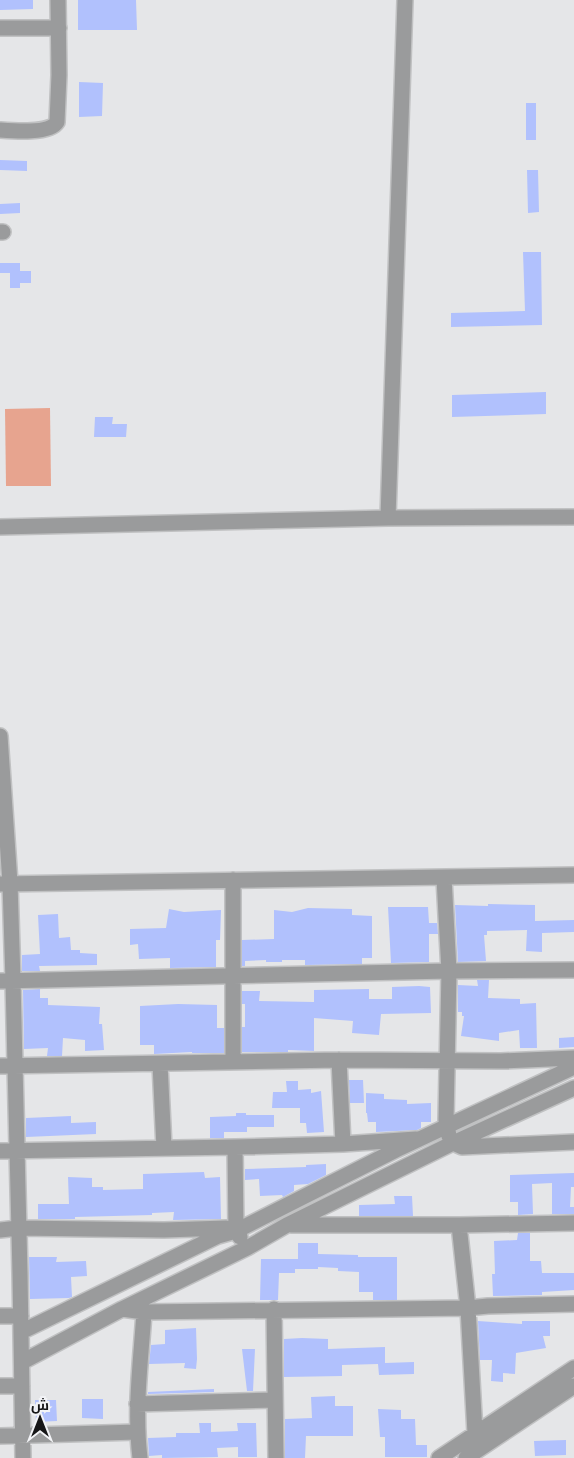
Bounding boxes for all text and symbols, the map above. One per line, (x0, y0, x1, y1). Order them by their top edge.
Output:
north arrow (15, 1393, 65, 1443)
text: ش (31, 1397, 49, 1414)

